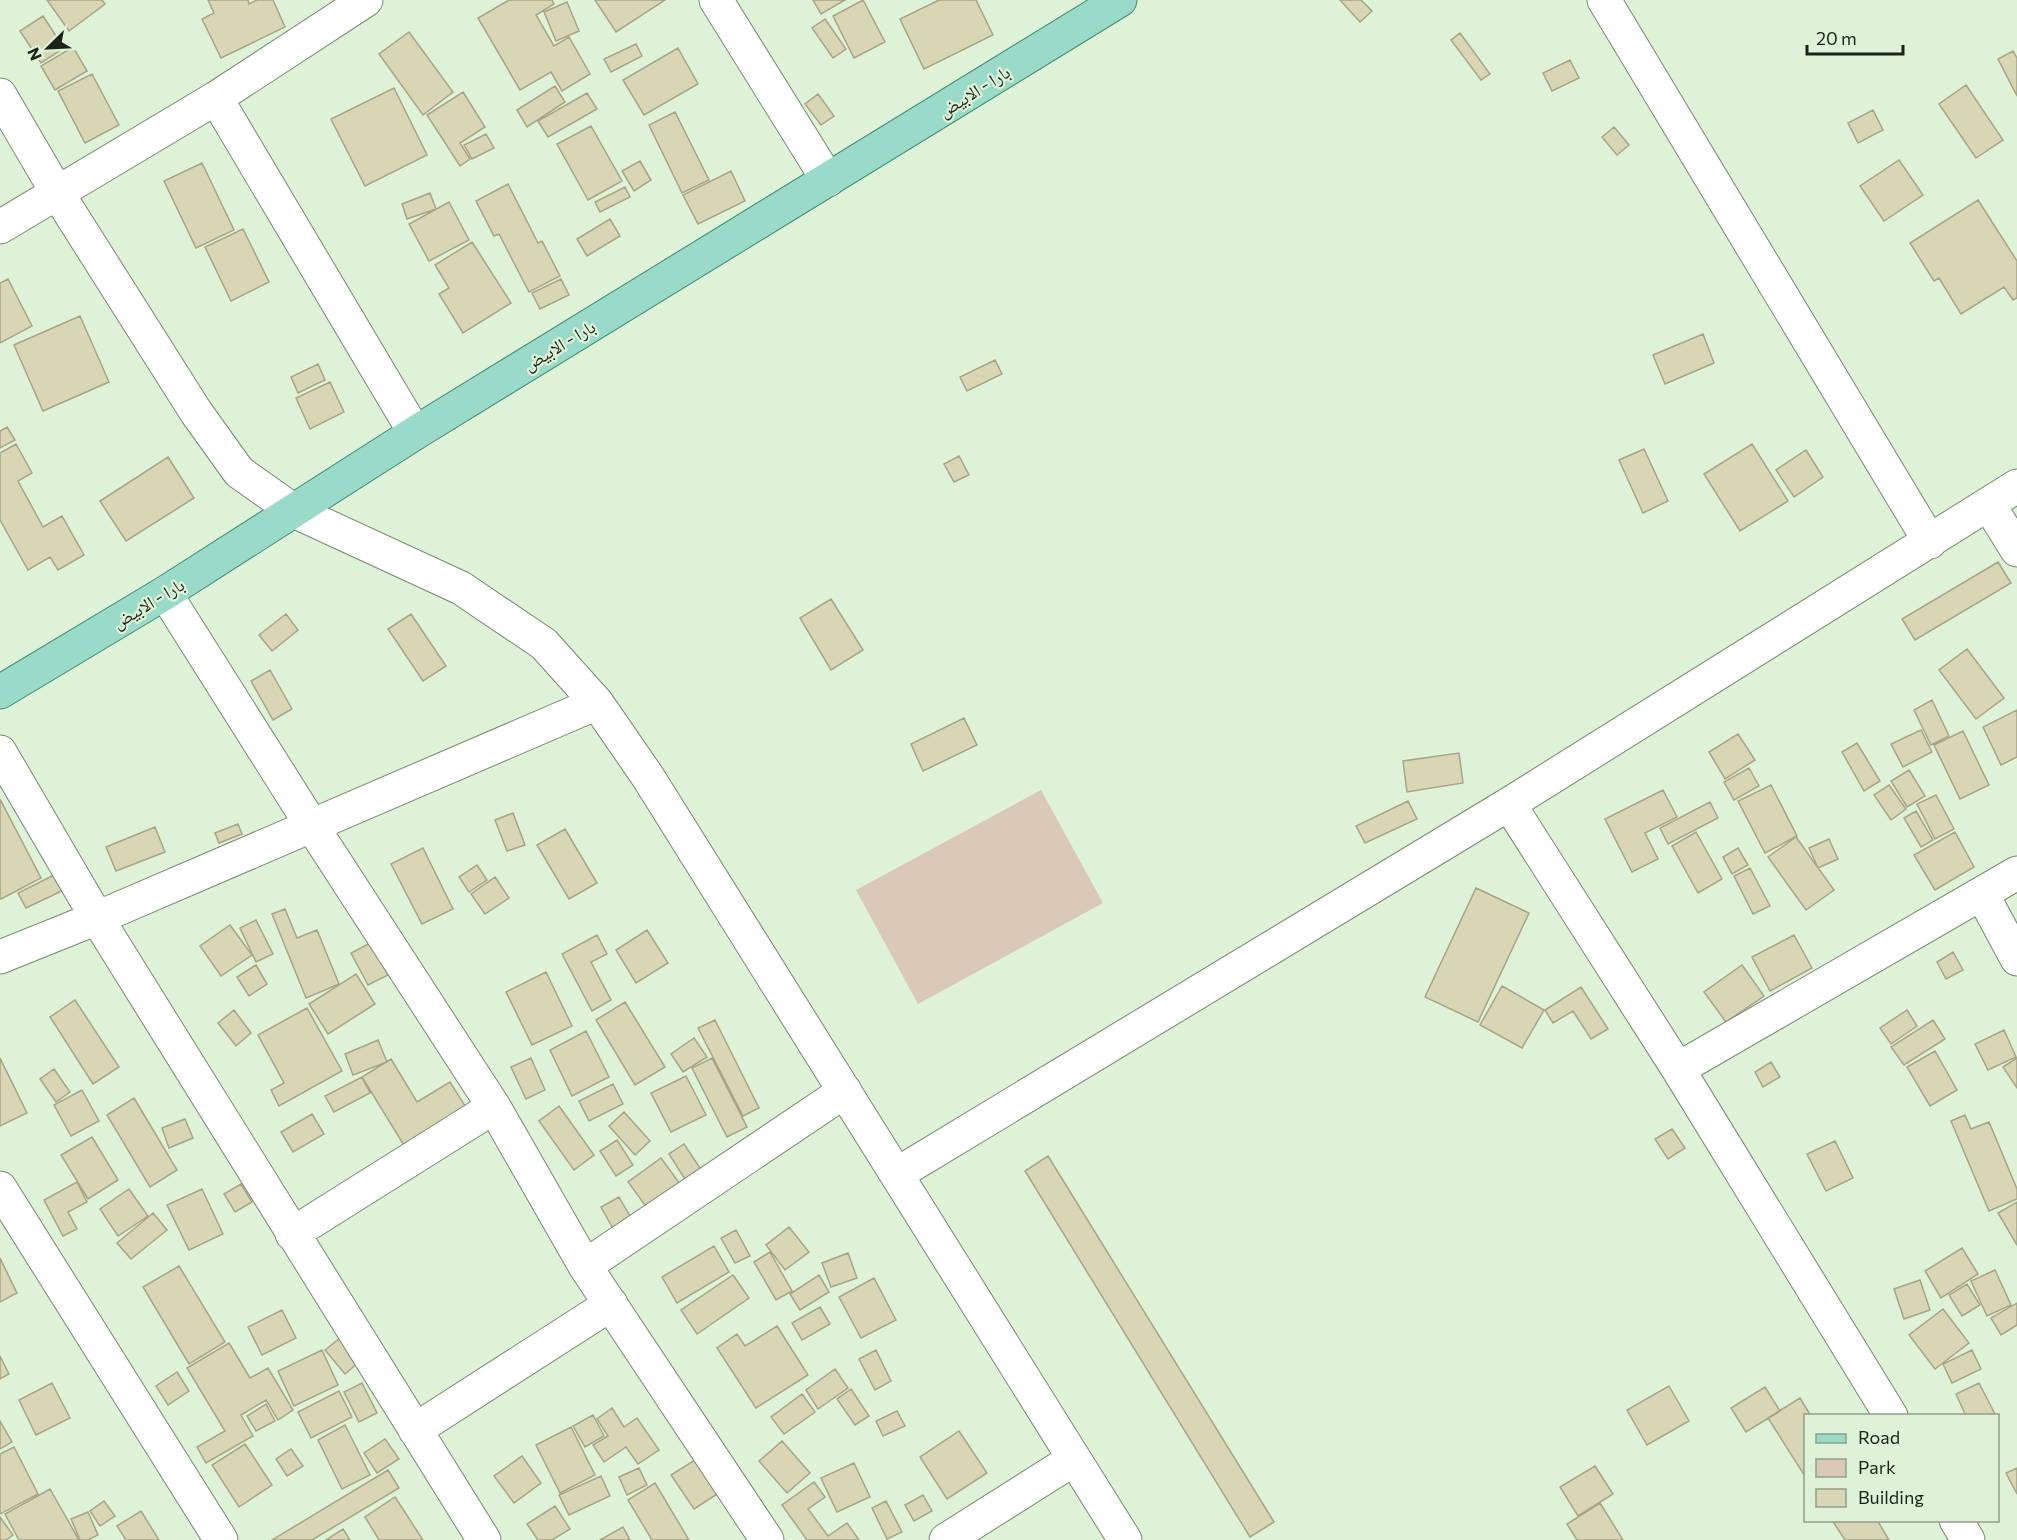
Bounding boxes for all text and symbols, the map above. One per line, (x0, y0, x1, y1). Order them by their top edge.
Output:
north arrow (18, 18, 78, 78)
scale bar (1807, 18, 1903, 56)
text: 20 m (1816, 27, 1857, 49)
text: N (23, 45, 45, 64)
street label: بارا - الابيض (934, 60, 1014, 122)
street label: بارا - الابيض (519, 315, 600, 376)
street label: بارا - الابيض (108, 573, 189, 634)
legend (1804, 1414, 1999, 1522)
text: Road (1858, 1426, 1900, 1448)
text: Park (1858, 1456, 1896, 1478)
text: Building (1858, 1486, 1924, 1508)

